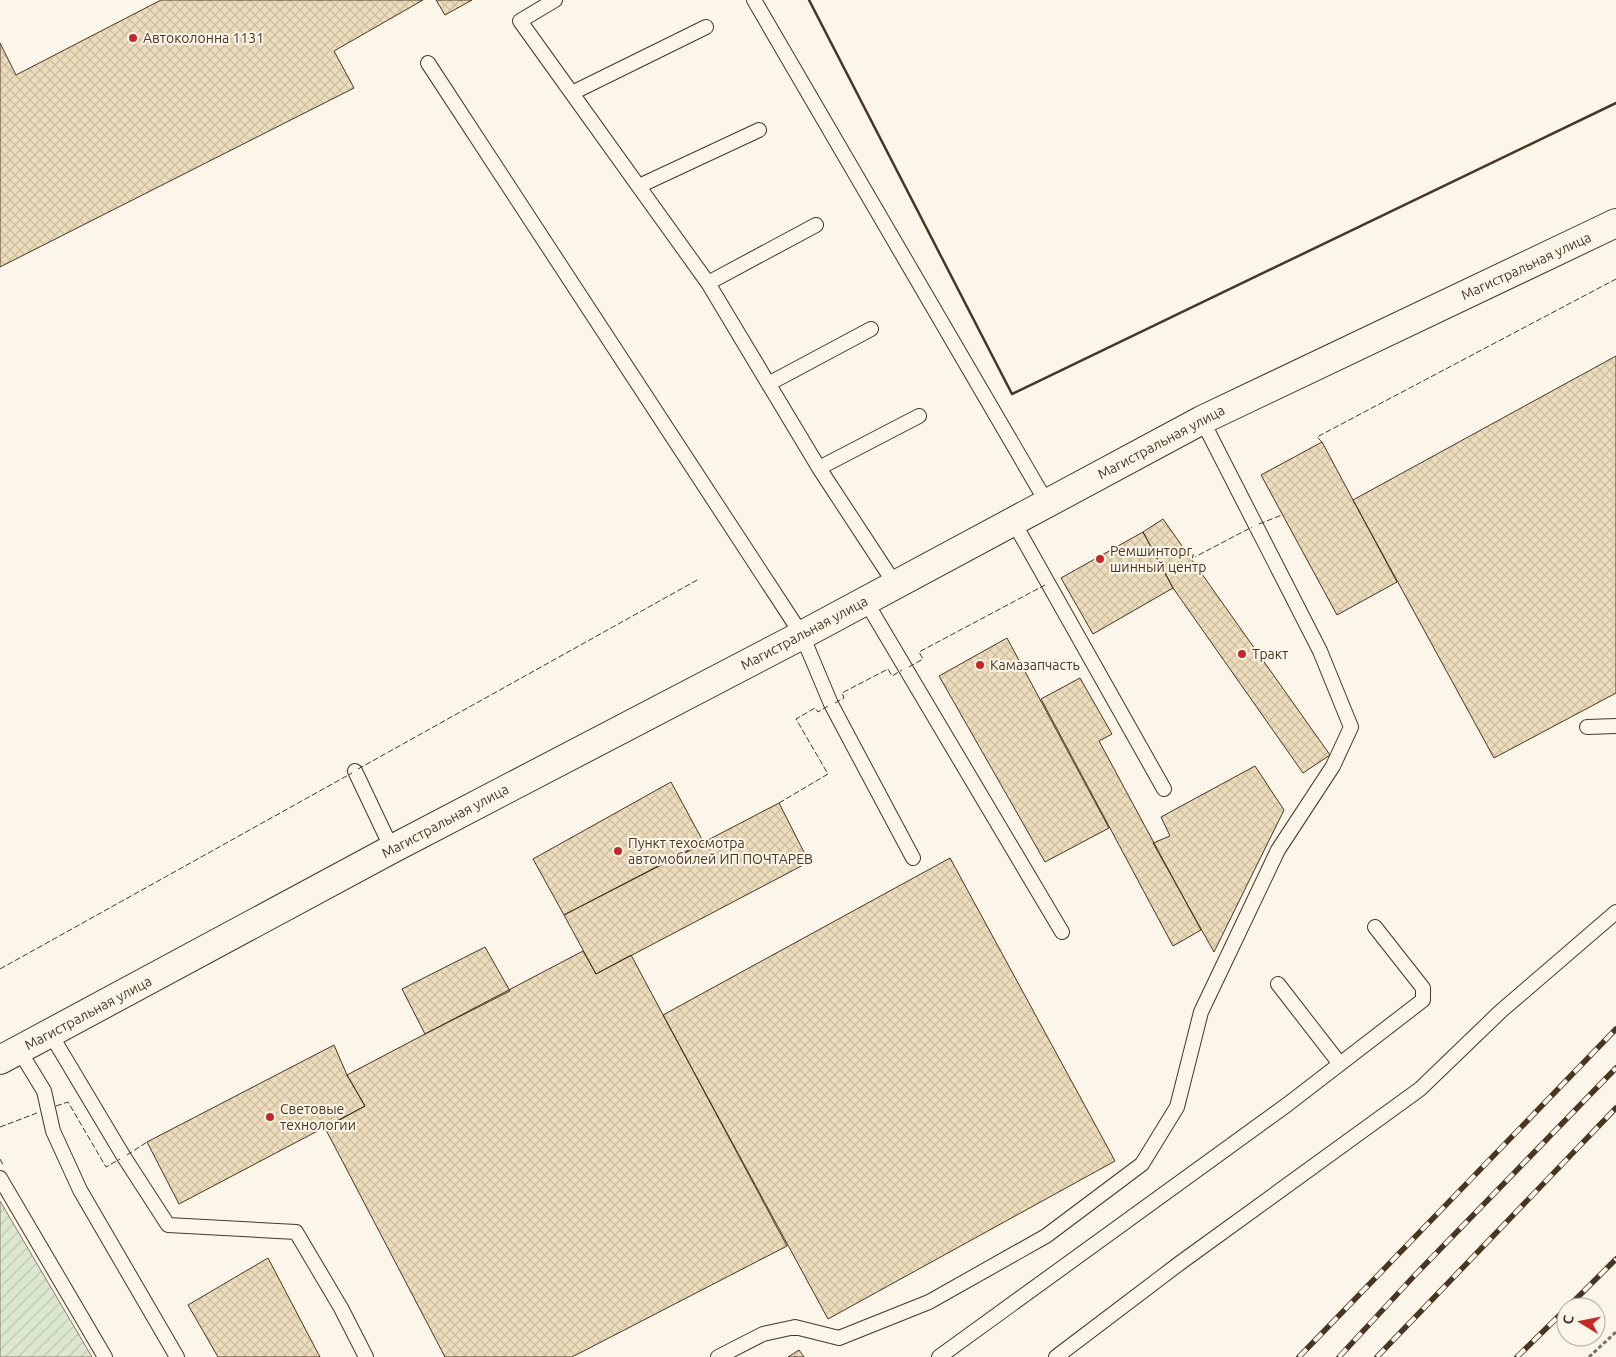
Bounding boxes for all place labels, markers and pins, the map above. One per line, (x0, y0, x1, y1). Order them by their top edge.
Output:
place label: Автоколонна 1131 (143, 30, 264, 46)
marker: Автоколонна 1131 (127, 32, 139, 44)
place label: Ремшинторг, шинный центр (1110, 543, 1206, 575)
marker: Ремшинторг, шинный центр (1094, 553, 1106, 565)
place label: Тракт (1252, 646, 1288, 662)
marker: Тракт (1236, 648, 1248, 660)
place label: Камазапчасть (990, 657, 1080, 673)
marker: Камазапчасть (974, 659, 986, 671)
place label: Пункт техосмотра автомобилей ИП ПОЧТАРЕВ (628, 835, 813, 867)
marker: Пункт техосмотра автомобилей ИП ПОЧТАРЕВ (612, 845, 624, 857)
place label: Световые технологии (280, 1101, 356, 1133)
marker: Световые технологии (264, 1111, 276, 1123)

